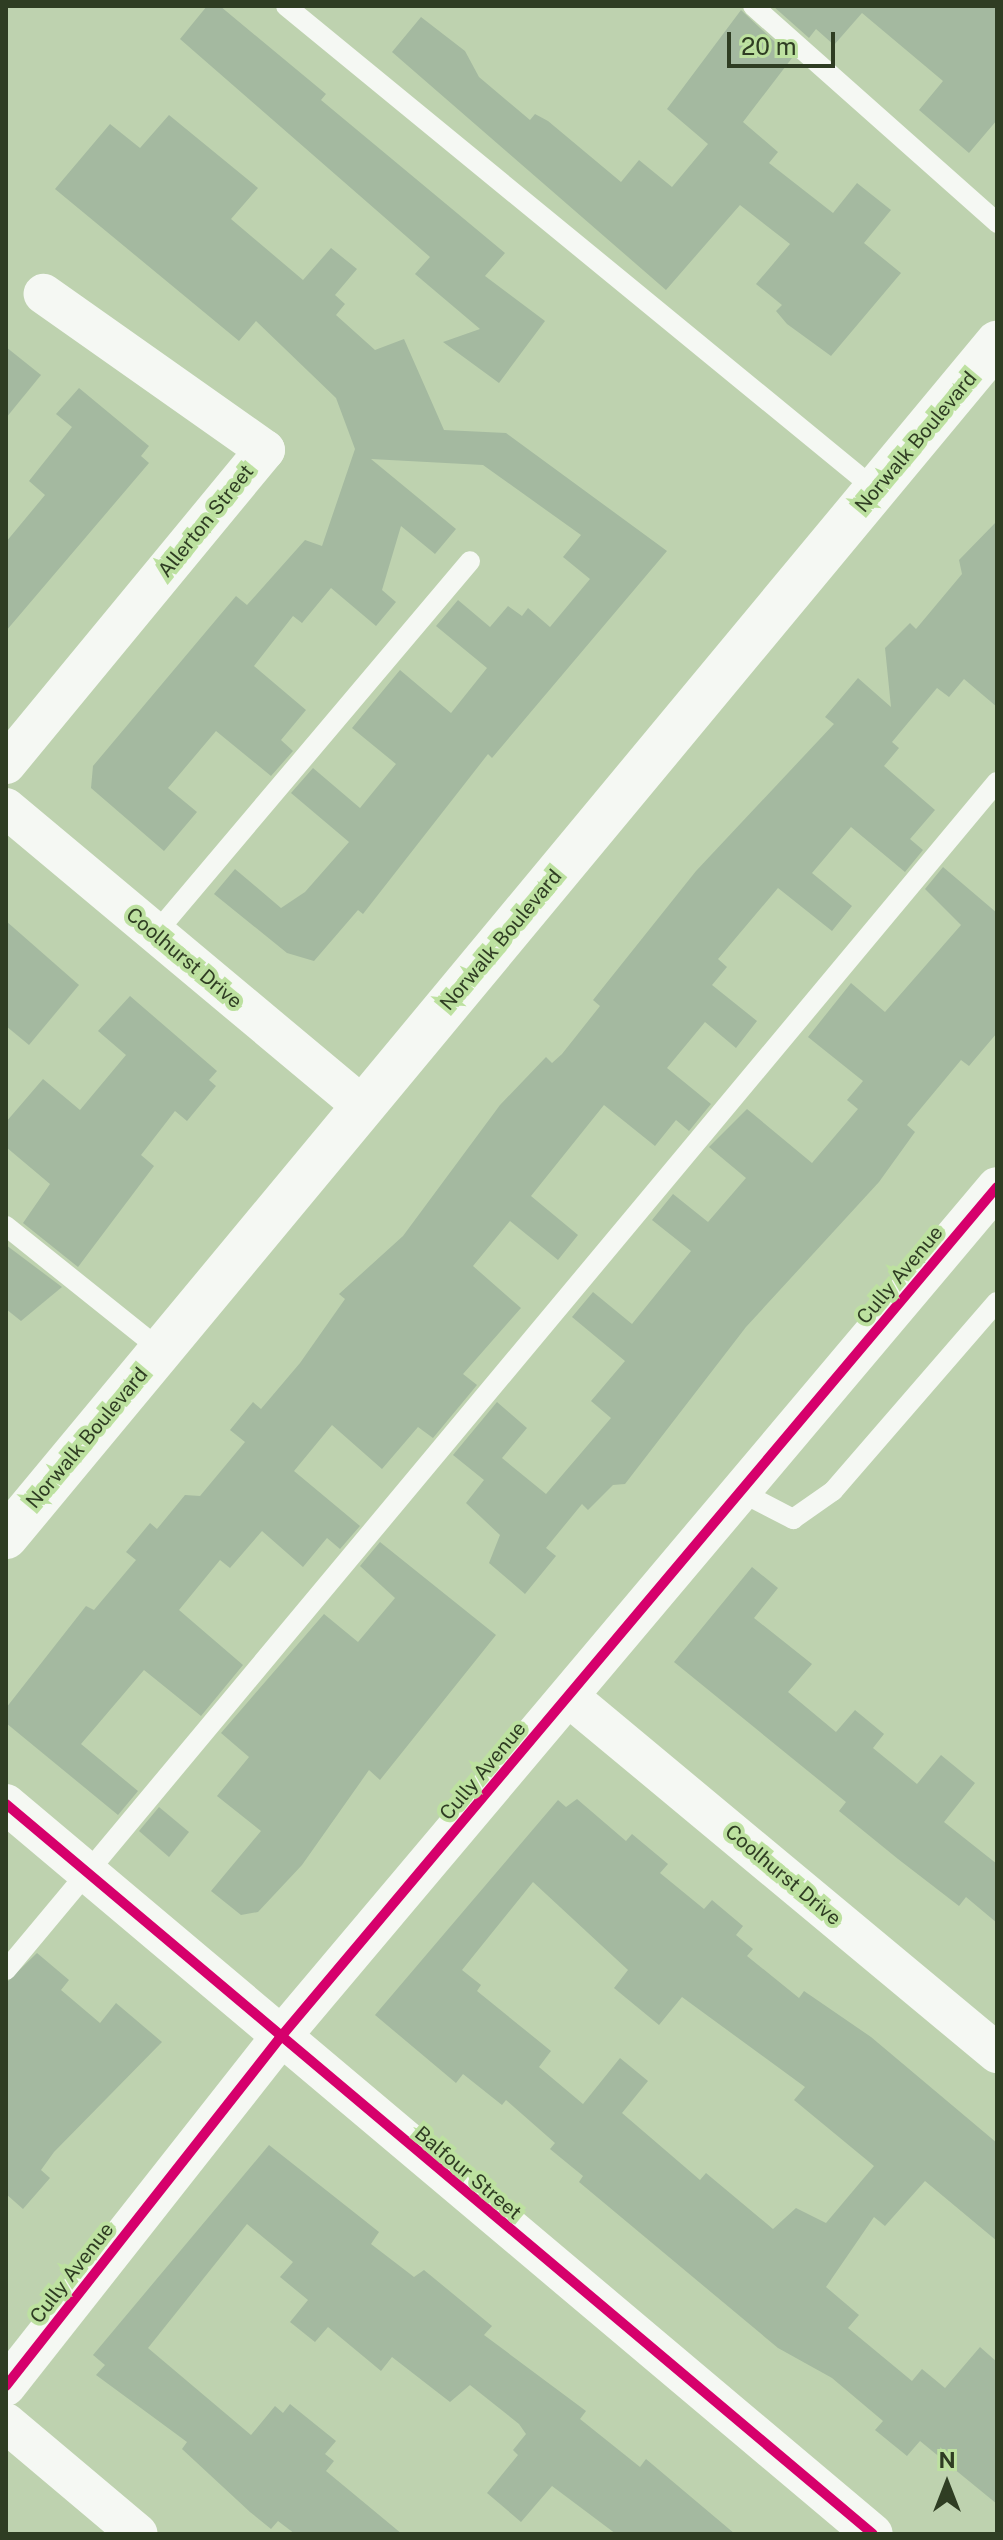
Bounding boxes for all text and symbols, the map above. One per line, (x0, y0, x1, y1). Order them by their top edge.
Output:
scale bar (731, 16, 839, 66)
text: 20 m (741, 32, 797, 60)
street label: Norwalk Boulevard (850, 367, 982, 517)
street label: Allerton Street (153, 460, 259, 582)
street label: Norwalk Boulevard (435, 865, 567, 1015)
street label: Coolhurst Drive (121, 903, 247, 1013)
street label: Cully Avenue (852, 1221, 948, 1329)
street label: Norwalk Boulevard (21, 1363, 153, 1513)
street label: Cully Avenue (435, 1717, 531, 1825)
street label: Coolhurst Drive (720, 1820, 846, 1930)
street label: Balfour Street (410, 2121, 526, 2225)
street label: Cully Avenue (25, 2218, 119, 2328)
north arrow (907, 2444, 987, 2524)
text: N (938, 2447, 956, 2473)

